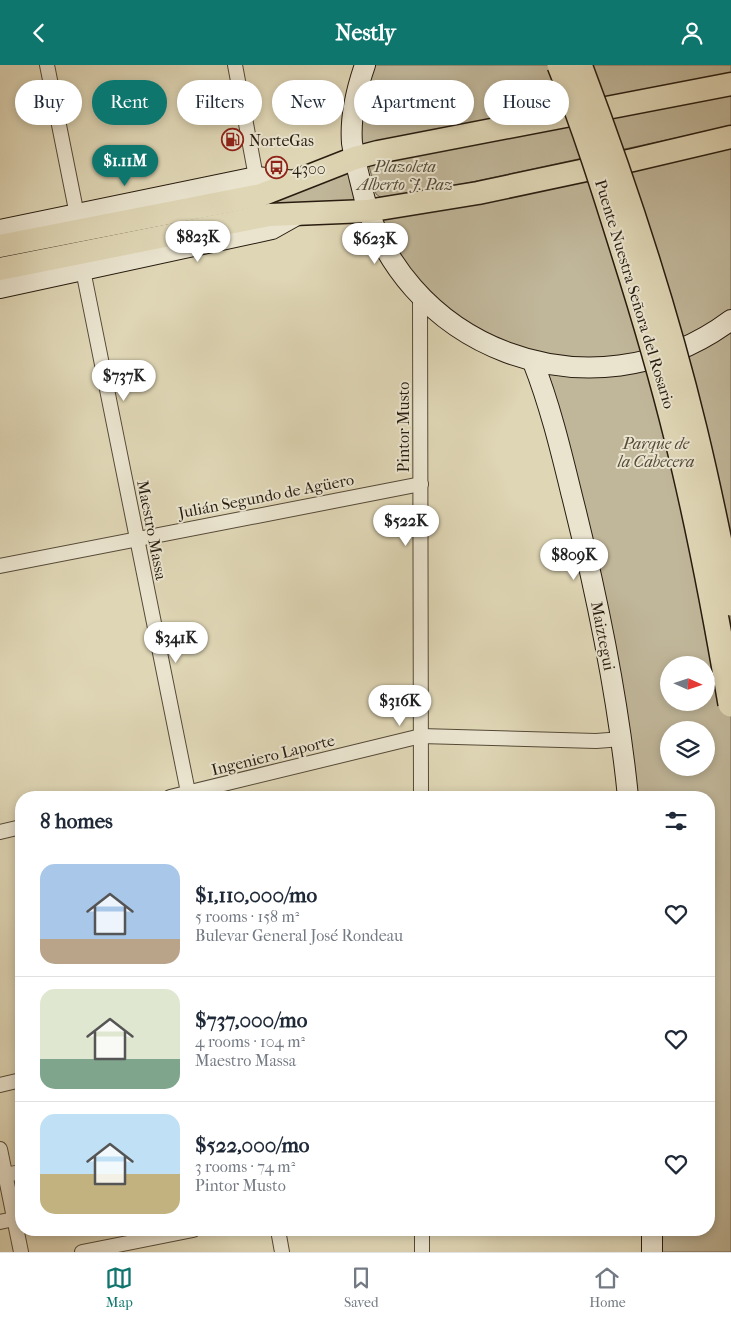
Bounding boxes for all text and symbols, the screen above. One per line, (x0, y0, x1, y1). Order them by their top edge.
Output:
icon: back (25, 19, 53, 47)
icon: person (678, 19, 706, 47)
text: Nestly (335, 20, 396, 46)
chip: Buy (15, 80, 82, 125)
chip: Rent (92, 80, 167, 125)
chip: Filters (177, 80, 262, 125)
chip: New (272, 80, 344, 125)
chip: Apartment (354, 80, 474, 125)
chip: House (484, 80, 569, 125)
fuel station icon: NorteGas (221, 128, 245, 152)
place label: NorteGas (249, 131, 314, 150)
pin: $1.11M (84, 145, 166, 187)
text: $1.11M (103, 151, 147, 170)
bus stop icon: 4300 (264, 156, 288, 180)
park label: Plazoleta Alberto J. Paz (355, 157, 453, 194)
place label: 4300 (292, 159, 326, 178)
street label: Puente Nuestra Señora del Rosario (591, 177, 679, 411)
pin: $823K (163, 221, 233, 263)
pin: $623K (340, 223, 410, 265)
text: $823K (176, 227, 220, 246)
text: $623K (353, 229, 397, 248)
pin: $737K (89, 359, 159, 402)
text: $737K (103, 366, 145, 385)
street label: Pintor Musto (394, 382, 413, 472)
park label: Parque de la Cabecera (617, 434, 694, 471)
street label: Julián Segundo de Agüero (175, 470, 355, 523)
street label: Maestro Massa (133, 479, 171, 582)
pin: $522K (371, 505, 441, 547)
text: $522K (384, 511, 428, 530)
pin: $809K (539, 539, 609, 581)
text: $809K (551, 545, 597, 564)
street label: Maiztegui (587, 600, 619, 672)
pin: $341K (141, 621, 211, 664)
text: $341K (155, 628, 197, 647)
north arrow (660, 656, 715, 711)
map controls (660, 656, 715, 776)
pin: $316K (365, 685, 435, 727)
text: $316K (379, 691, 421, 710)
button: layers (660, 721, 715, 776)
street label: Ingeniero Laporte (209, 730, 337, 780)
icon: filters (662, 807, 690, 835)
text: 8 homes (40, 809, 113, 833)
text: $1,110,000/mo (195, 883, 317, 907)
icon: home (80, 884, 140, 944)
icon: heart (662, 900, 690, 928)
text: 5 rooms · 158 m² (195, 907, 299, 926)
text: Bulevar General José Rondeau (195, 926, 403, 945)
text: $737,000/mo (195, 1008, 307, 1032)
icon: home (80, 1009, 140, 1069)
icon: heart (662, 1025, 690, 1053)
text: 4 rooms · 104 m² (195, 1032, 305, 1051)
text: Maestro Massa (195, 1051, 296, 1070)
text: $522,000/mo (195, 1133, 309, 1157)
icon: home (80, 1134, 140, 1194)
icon: heart (662, 1150, 690, 1178)
text: 3 rooms · 74 m² (195, 1157, 295, 1176)
text: Pintor Musto (195, 1176, 286, 1195)
tab: Map (105, 1264, 133, 1311)
tab: Saved (344, 1264, 379, 1311)
tab: Home (589, 1264, 626, 1311)

